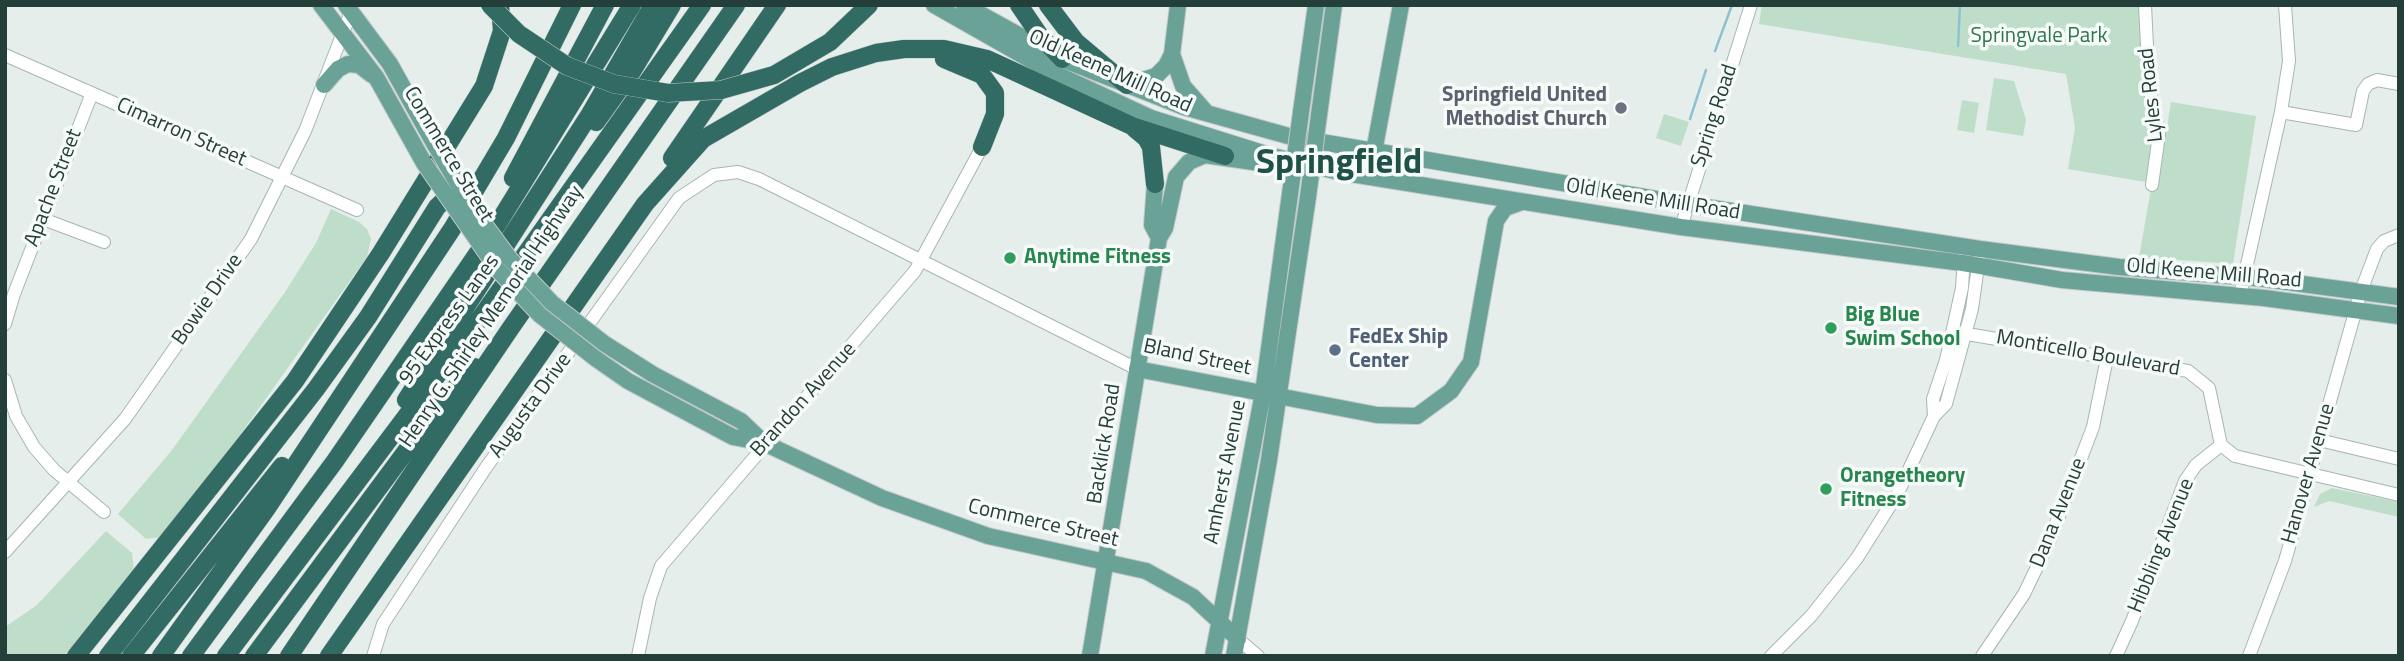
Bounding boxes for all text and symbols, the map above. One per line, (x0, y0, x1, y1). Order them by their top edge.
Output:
park label: Springvale Park (1970, 24, 2108, 50)
street label: Old Keene Mill Road (1025, 25, 1195, 119)
street label: Lyles Road (2135, 47, 2169, 143)
street label: Spring Road (1687, 61, 1743, 171)
street label: Commerce Street (398, 83, 498, 227)
place label: Springfield United Methodist Church (1442, 83, 1607, 133)
street label: Cimarron Street (112, 93, 250, 173)
marker: Springfield United Methodist Church (1613, 100, 1629, 116)
street label: Apache Street (20, 126, 88, 250)
district label: Springfield (1256, 143, 1422, 185)
street label: Old Keene Mill Road (1564, 174, 1742, 226)
street label: Henry G. Shirley Memorial Highway (395, 181, 589, 453)
place label: Anytime Fitness (1024, 245, 1171, 271)
street label: Bowie Drive (167, 249, 249, 351)
street label: 95 Express Lanes (394, 250, 506, 390)
marker: Anytime Fitness (1002, 250, 1018, 266)
street label: Old Keene Mill Road (2125, 254, 2303, 294)
place label: Big Blue Swim School (1845, 303, 1961, 353)
marker: Big Blue Swim School (1823, 320, 1839, 336)
place label: FedEx Ship Center (1349, 325, 1448, 375)
street label: Monticello Boulevard (1994, 325, 2182, 383)
street label: Bland Street (1141, 334, 1253, 382)
street label: Brandon Avenue (746, 337, 862, 463)
marker: FedEx Ship Center (1327, 342, 1343, 358)
street label: Augusta Drive (484, 349, 578, 463)
street label: Backlick Road (1083, 382, 1127, 506)
street label: Amherst Avenue (1200, 398, 1252, 546)
street label: Hanover Avenue (2277, 401, 2341, 547)
street label: Dana Avenue (2026, 454, 2092, 572)
place label: Orangetheory Fitness (1840, 464, 1965, 514)
street label: Hibbling Avenue (2124, 475, 2200, 617)
marker: Orangetheory Fitness (1818, 481, 1834, 497)
street label: Commerce Street (965, 494, 1121, 554)

